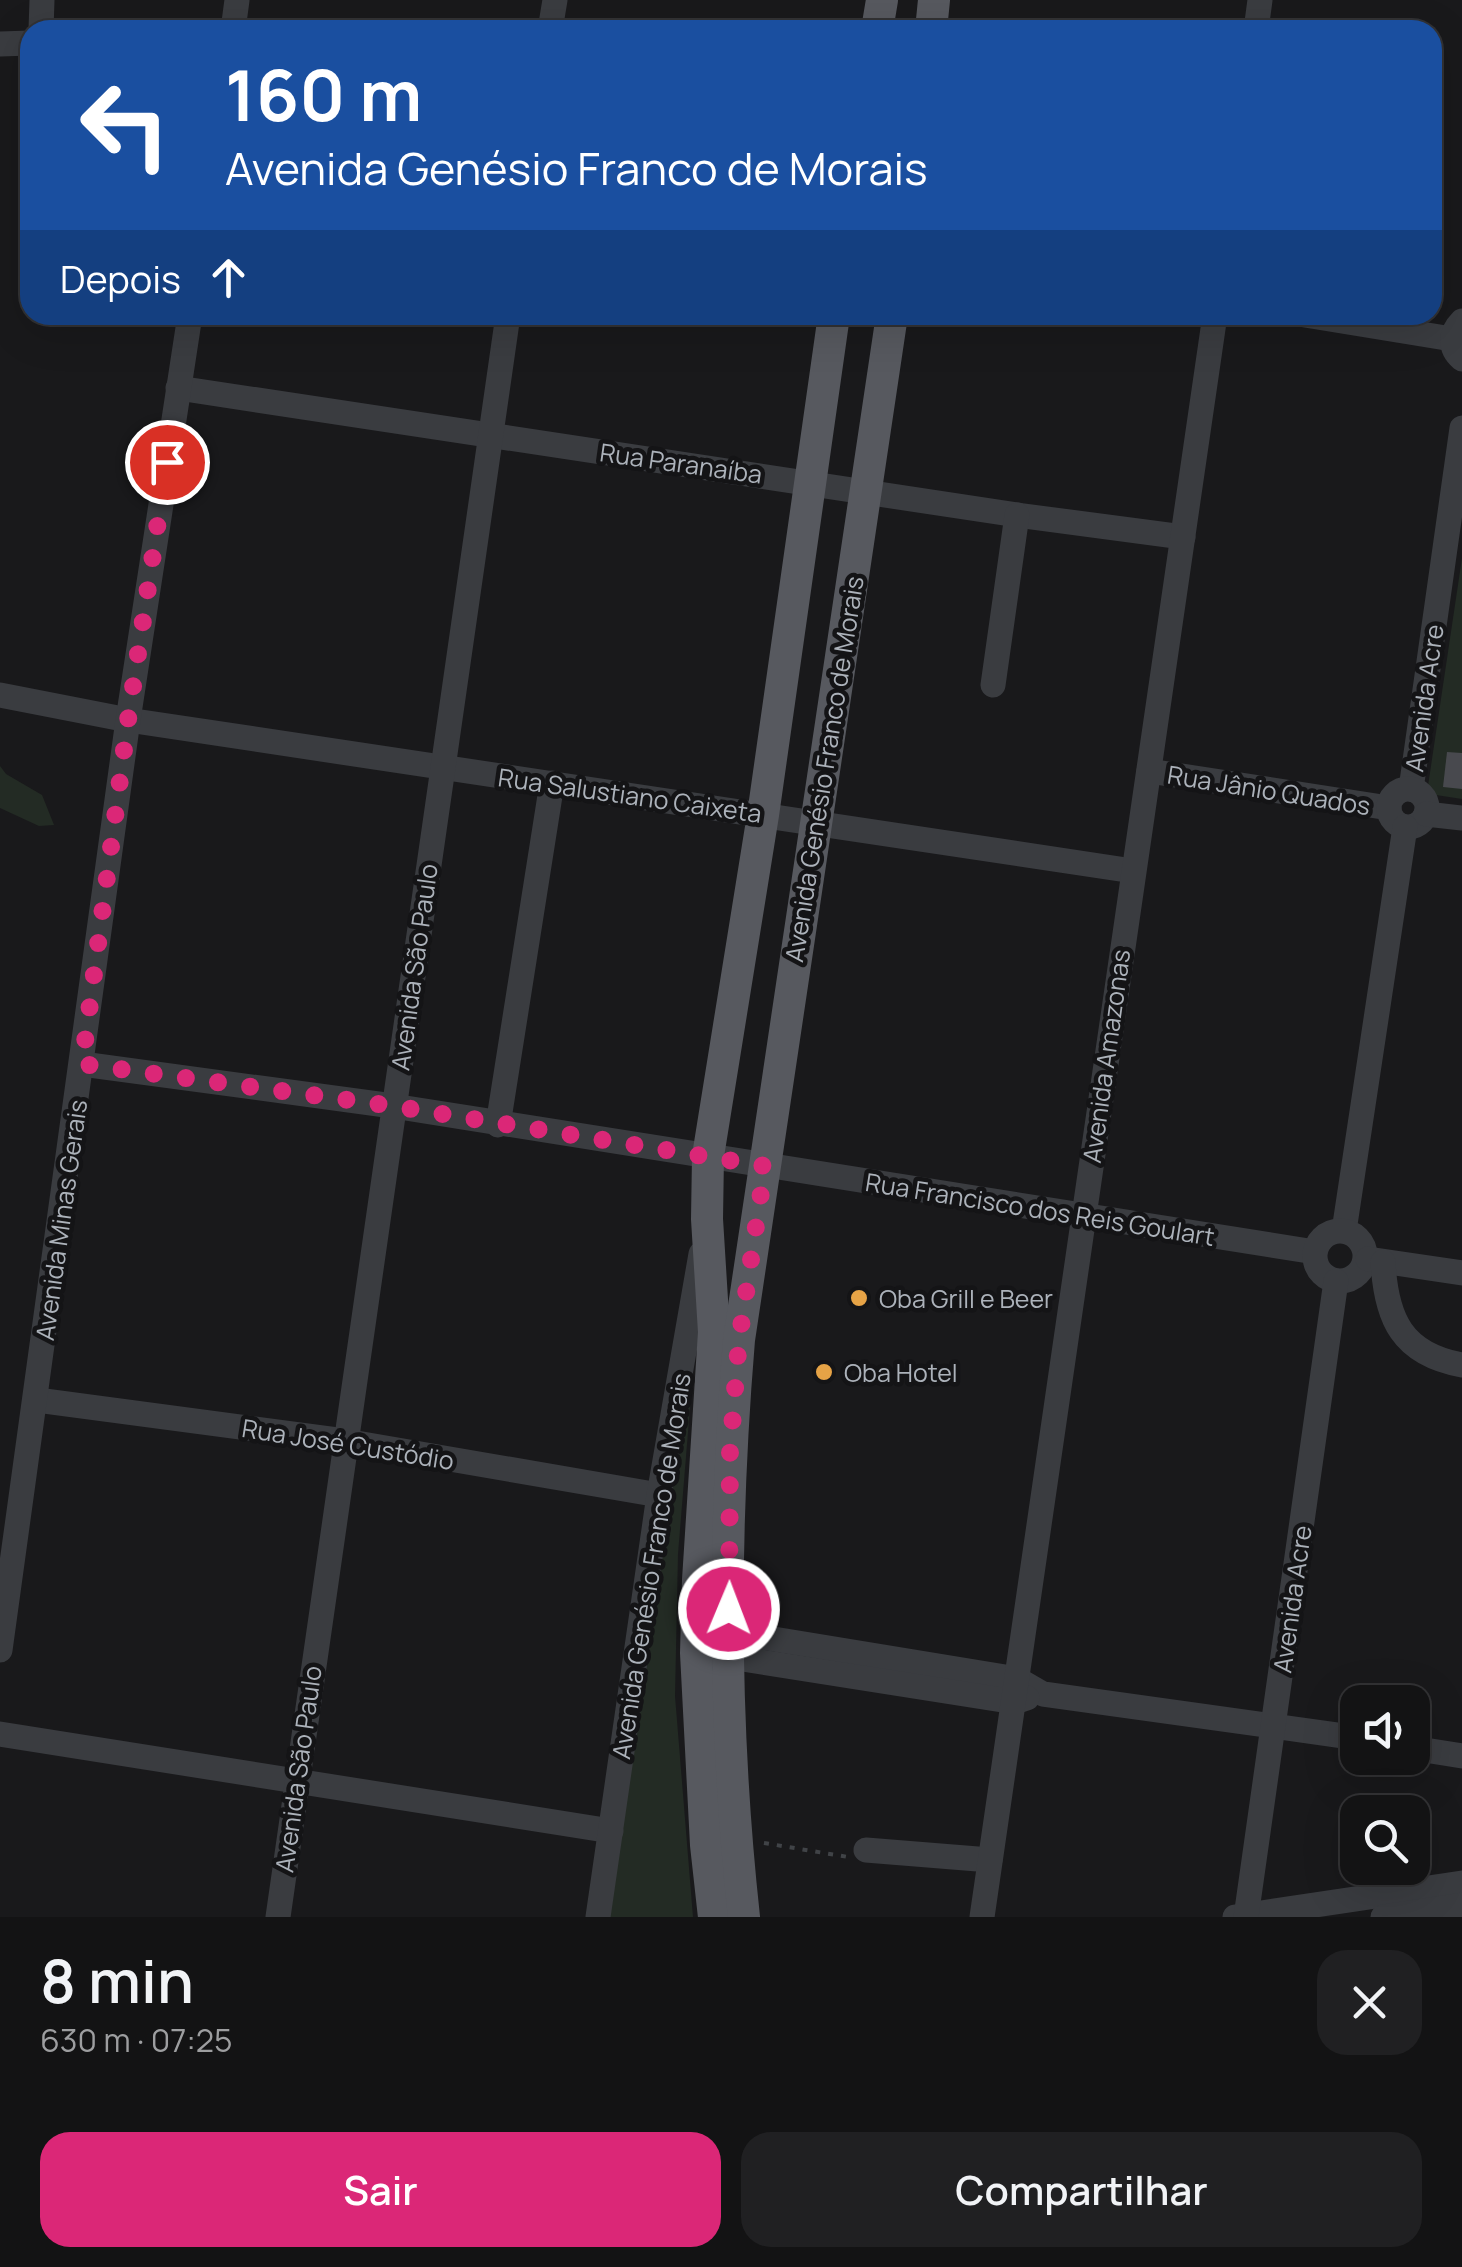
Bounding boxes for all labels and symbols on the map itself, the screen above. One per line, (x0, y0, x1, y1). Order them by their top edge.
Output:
pin (125, 420, 210, 505)
street label: Rua Paranaíba (598, 434, 764, 492)
street label: Avenida Genésio Franco de Morais (776, 573, 872, 965)
street label: Avenida Acre (1396, 622, 1452, 774)
street label: Rua Jânio Quados (1165, 757, 1373, 823)
street label: Rua Salustiano Caixeta (496, 759, 764, 831)
street label: Avenida São Paulo (382, 861, 446, 1073)
street label: Avenida Amazonas (1074, 947, 1138, 1165)
street label: Avenida Minas Gerais (27, 1097, 95, 1343)
street label: Rua Francisco dos Reis Goulart (863, 1164, 1217, 1254)
place label: Oba Grill e Beer (879, 1281, 1053, 1316)
marker: Oba Grill e Beer (848, 1287, 870, 1309)
place label: Oba Hotel (844, 1355, 958, 1390)
marker: Oba Hotel (813, 1361, 835, 1383)
street label: Avenida Genésio Franco de Morais (603, 1370, 699, 1762)
street label: Rua José Custódio (240, 1410, 456, 1478)
street label: Avenida Acre (1264, 1523, 1320, 1675)
position arrow (677, 1557, 781, 1661)
street label: Avenida São Paulo (266, 1663, 330, 1875)

